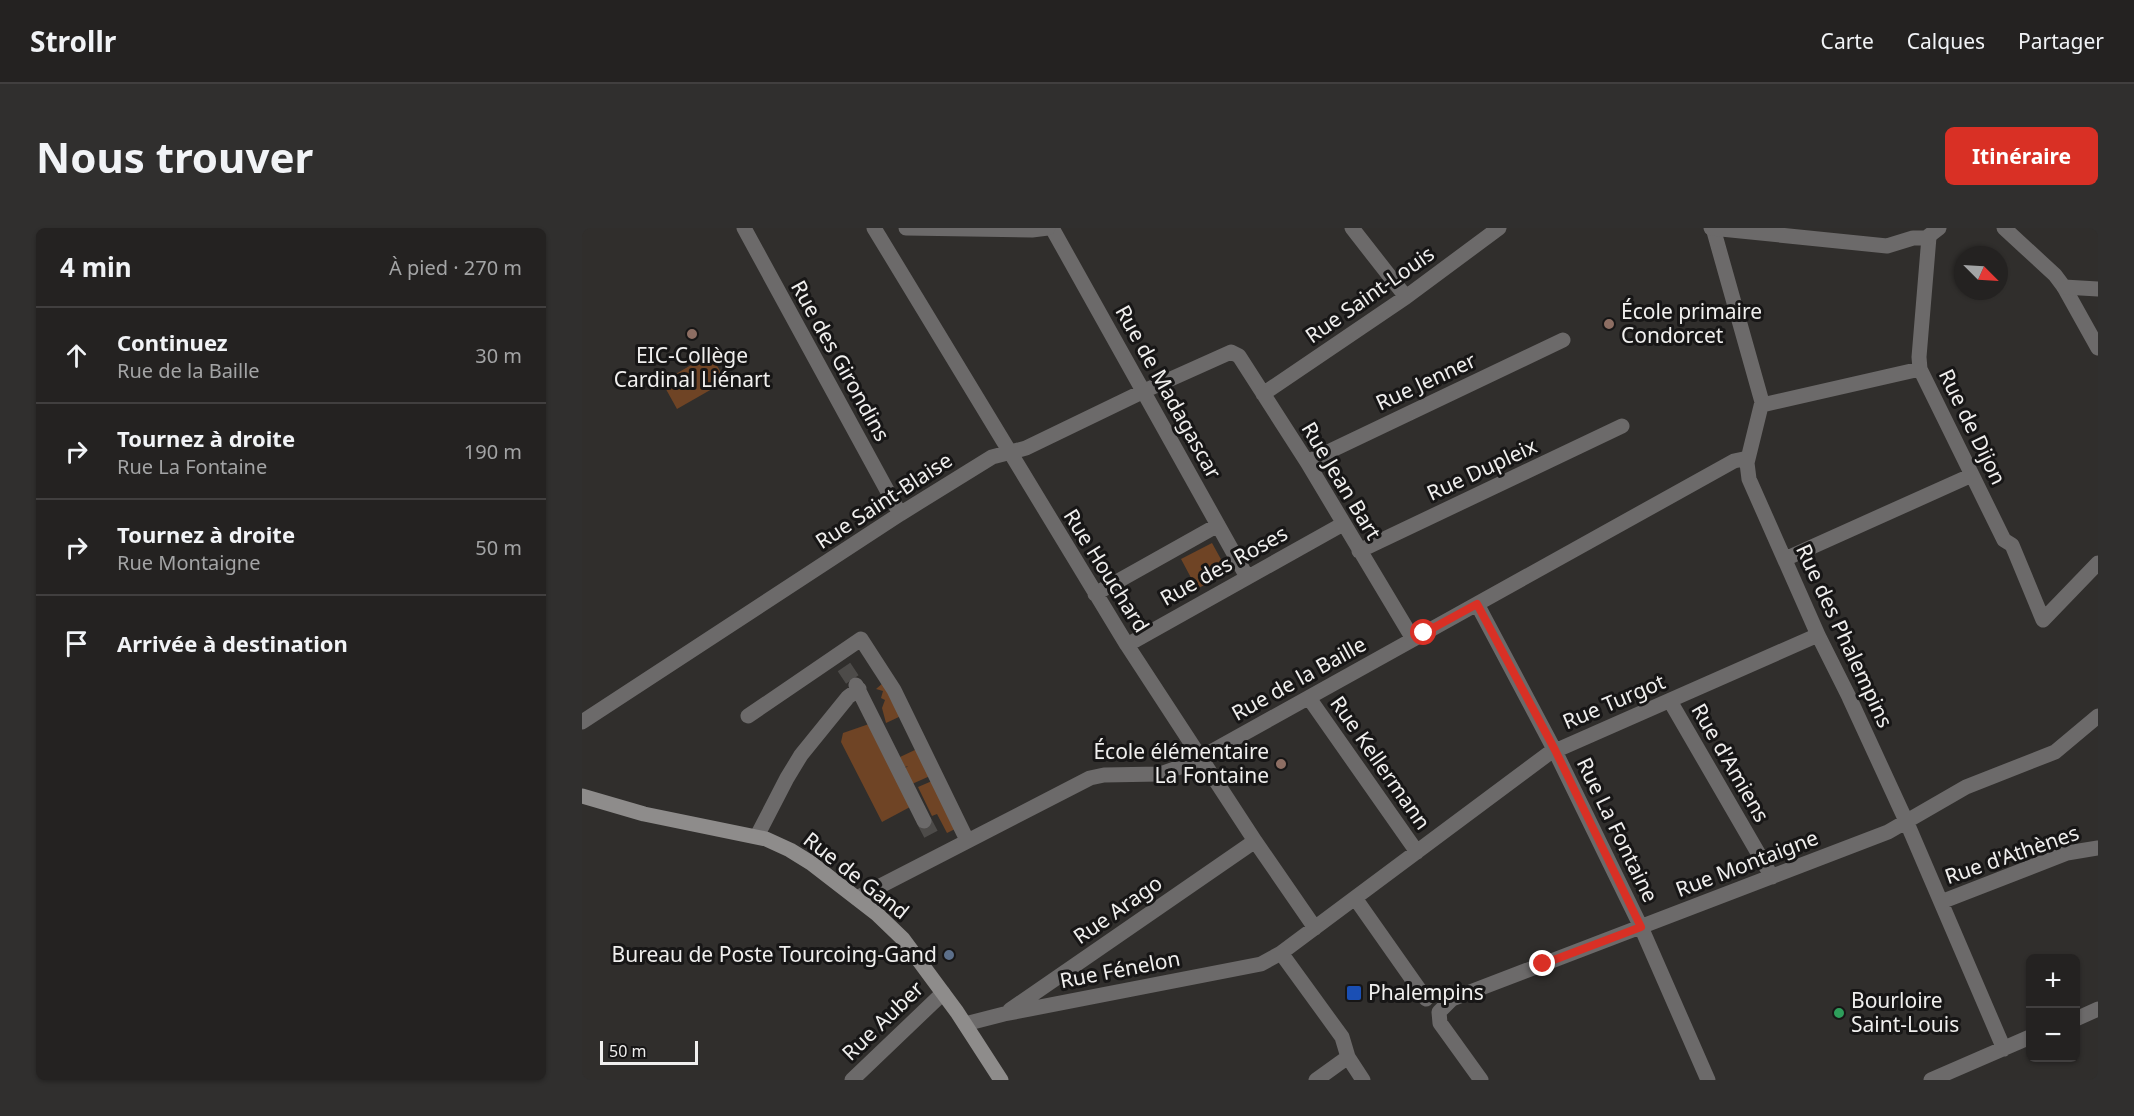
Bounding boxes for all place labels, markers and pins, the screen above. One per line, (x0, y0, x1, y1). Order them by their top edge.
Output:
place label: École primaire Condorcet (1621, 297, 1762, 349)
marker: École primaire Condorcet (1602, 317, 1616, 331)
marker: EIC-Collège Cardinal Liénart (685, 327, 699, 341)
place label: EIC-Collège Cardinal Liénart (614, 341, 771, 393)
place label: École élémentaire La Fontaine (1093, 737, 1269, 789)
marker: École élémentaire La Fontaine (1274, 757, 1288, 771)
place label: Bureau de Poste Tourcoing-Gand (612, 940, 937, 968)
marker: Bureau de Poste Tourcoing-Gand (942, 948, 956, 962)
place label: Phalempins (1368, 978, 1484, 1006)
marker: Phalempins (1345, 984, 1363, 1002)
place label: Bourloire Saint-Louis (1851, 986, 1959, 1038)
marker: Bourloire Saint-Louis (1832, 1006, 1846, 1020)

